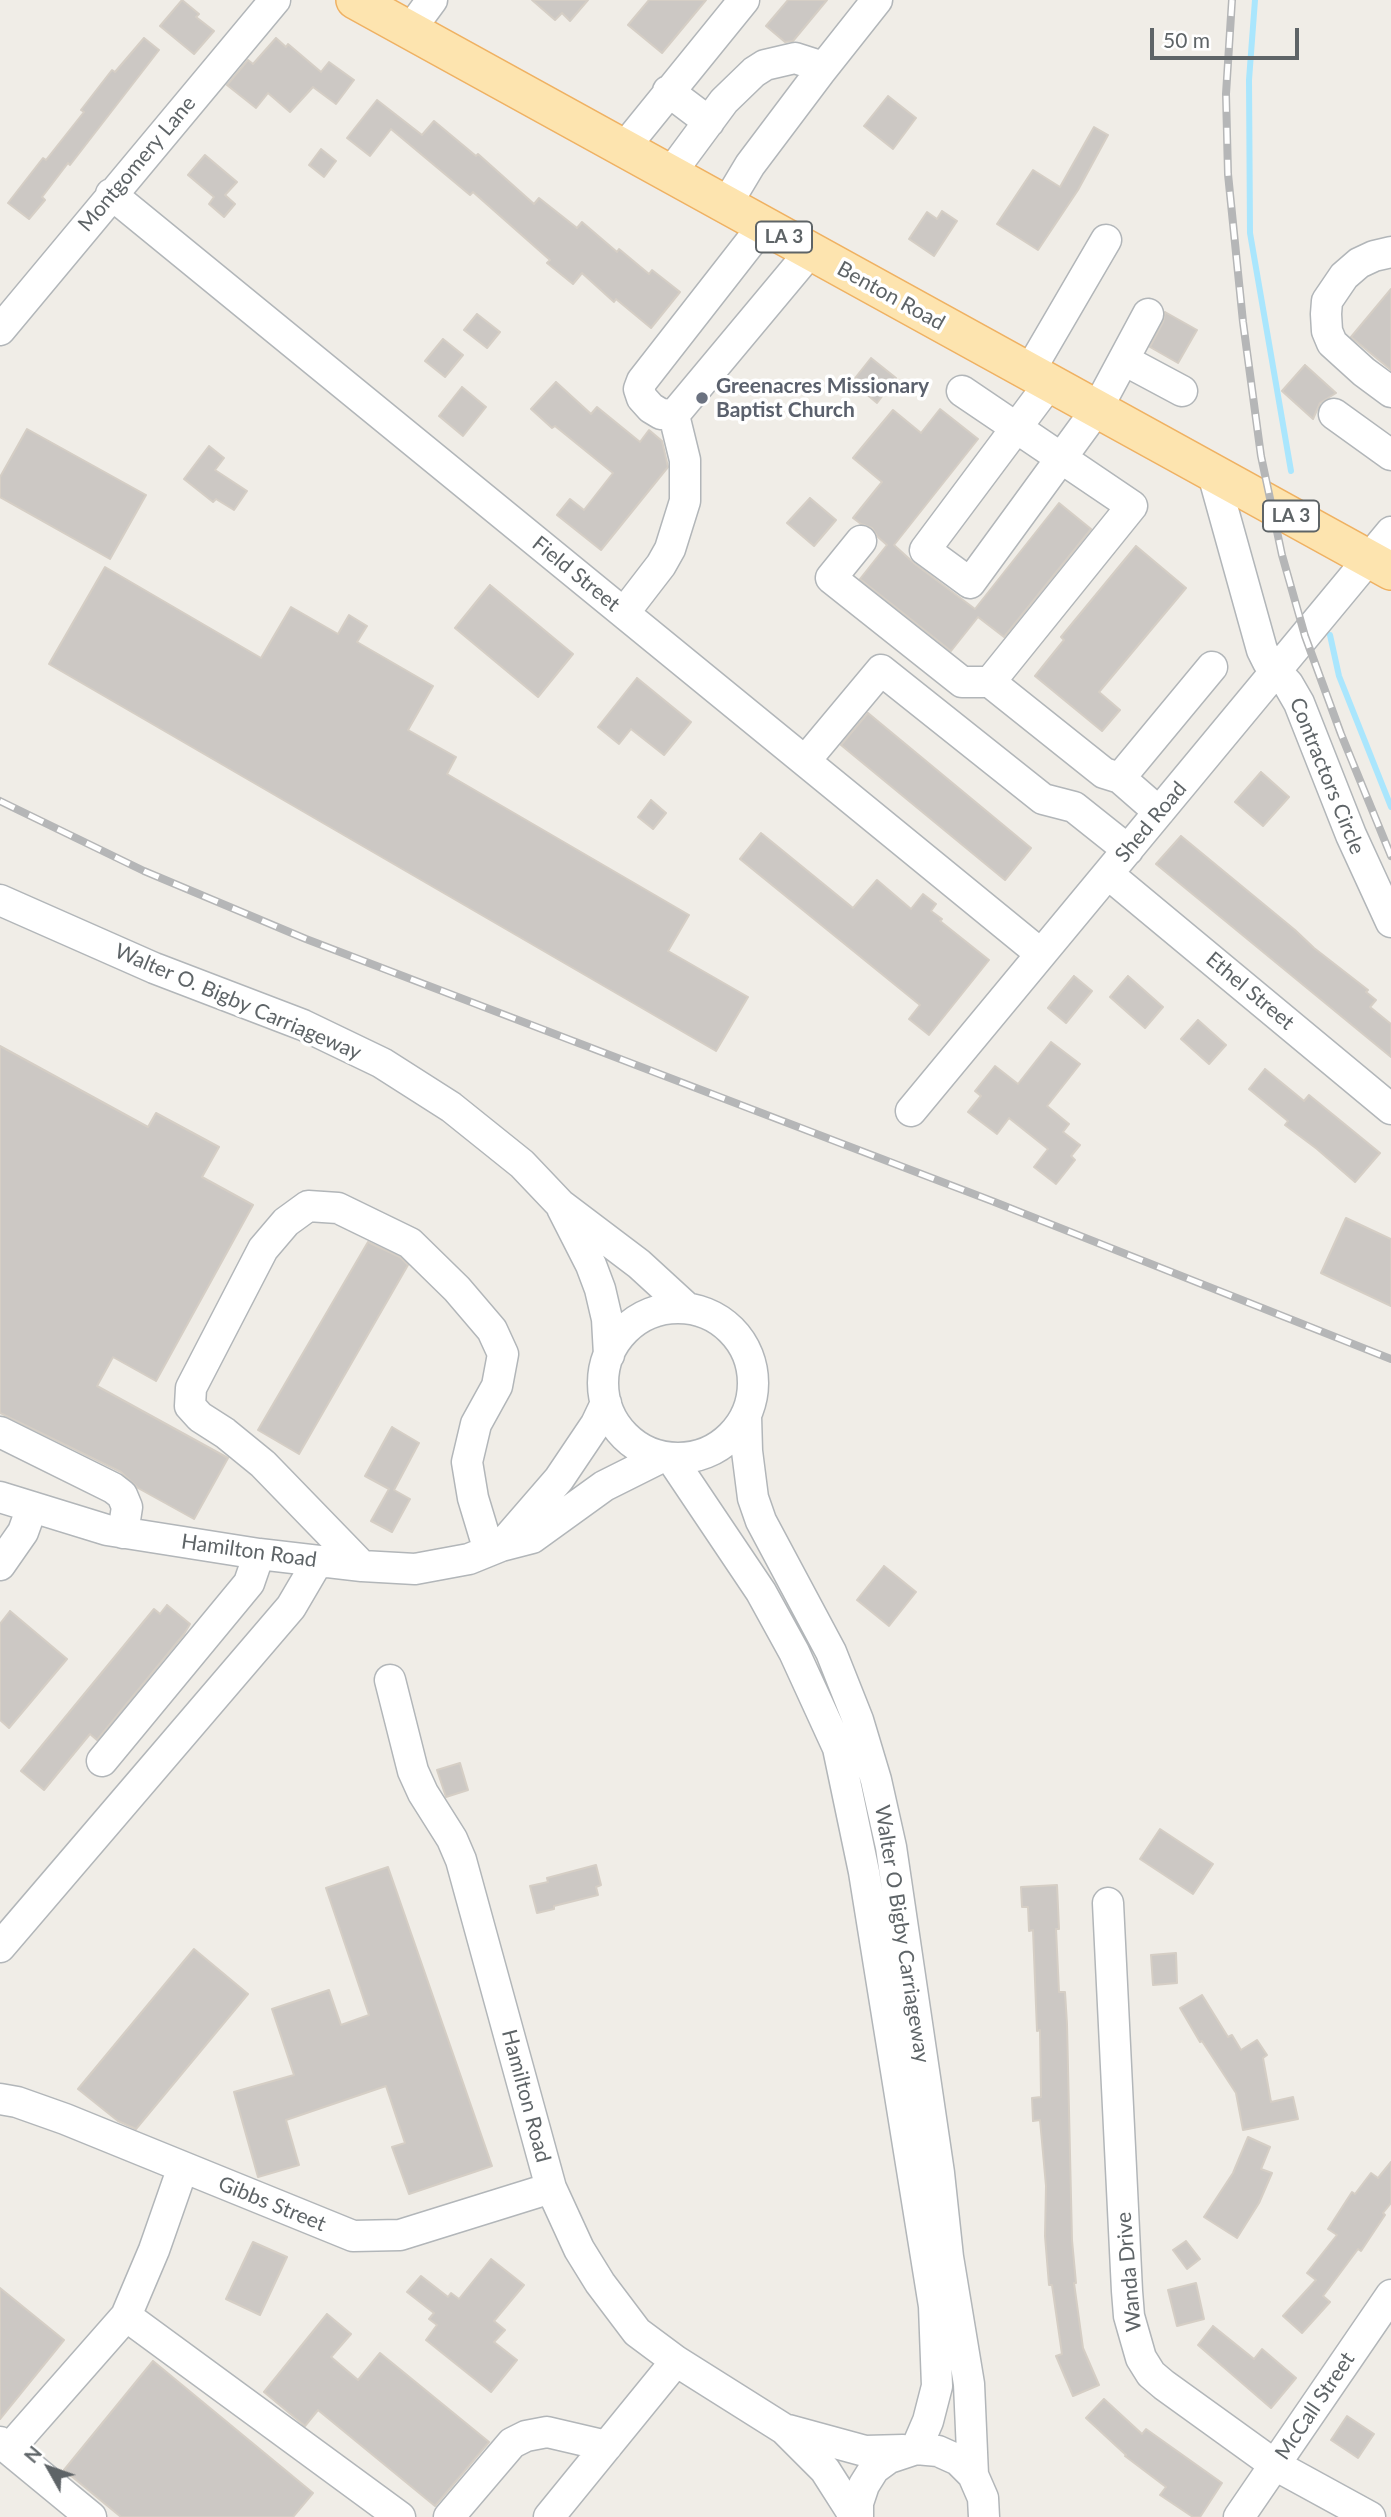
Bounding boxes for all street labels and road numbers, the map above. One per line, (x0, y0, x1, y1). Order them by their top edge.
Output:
street label: Montgomery Lane (73, 91, 201, 237)
road number: LA 3 (756, 221, 812, 252)
street label: Benton Road (833, 256, 949, 336)
road number: LA 3 (1263, 500, 1319, 531)
street label: Field Street (527, 531, 625, 617)
street label: Contractors Circle (1284, 694, 1370, 858)
street label: Shed Road (1110, 776, 1192, 868)
street label: Walter O. Bigby Carriageway (111, 939, 365, 1065)
street label: Ethel Street (1201, 947, 1299, 1035)
street label: Hamilton Road (180, 1529, 318, 1573)
street label: Walter O Bigby Carriageway (869, 1803, 935, 2065)
street label: Hamilton Road (496, 2027, 556, 2165)
street label: Gibbs Street (215, 2171, 329, 2237)
street label: Wanda Drive (1111, 2211, 1147, 2333)
street label: McCall Street (1270, 2348, 1360, 2464)

